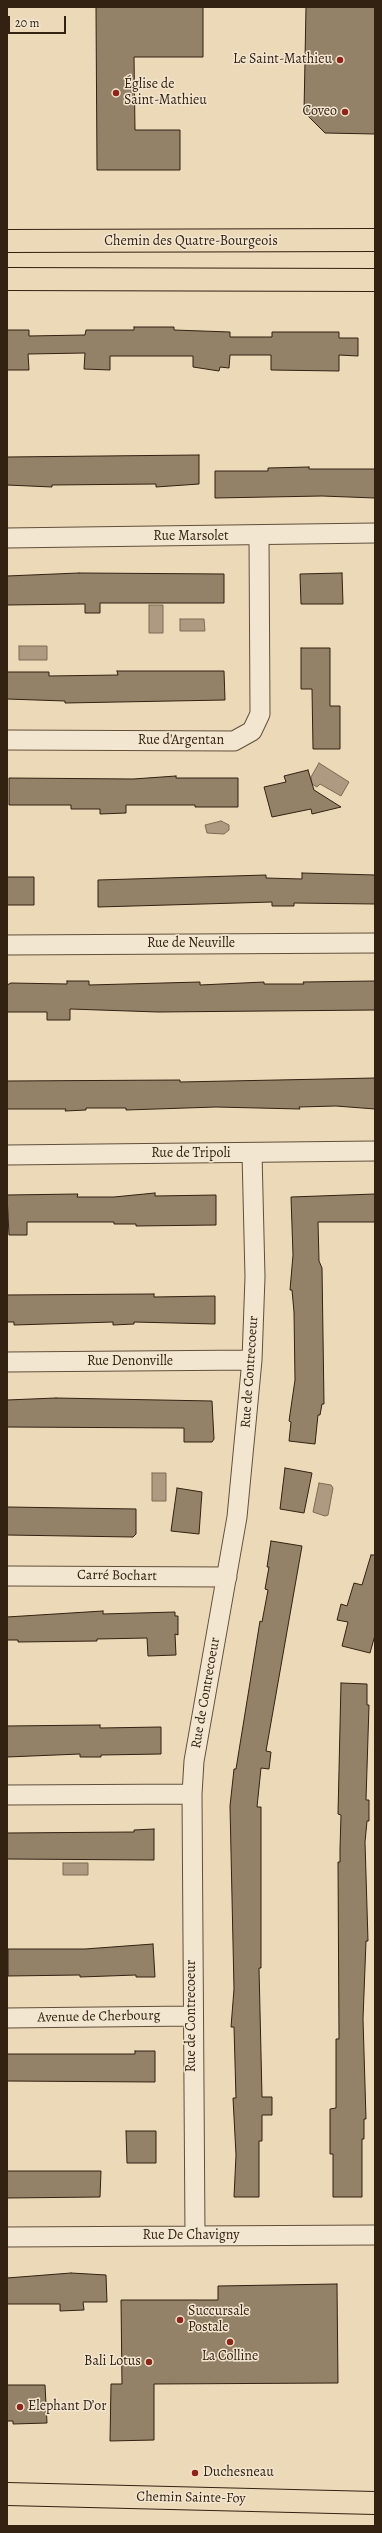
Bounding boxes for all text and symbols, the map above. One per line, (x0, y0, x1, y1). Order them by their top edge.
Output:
scale bar (10, 8, 68, 34)
text: 20 m (15, 15, 39, 31)
place label: Le Saint-Mathieu (233, 52, 332, 68)
marker: Le Saint-Mathieu (335, 55, 345, 65)
place label: Église de Saint-Mathieu (124, 77, 207, 110)
marker: Église de Saint-Mathieu (111, 88, 121, 98)
place label: Coveo (303, 104, 337, 120)
marker: Coveo (340, 107, 350, 117)
street label: Chemin des Quatre-Bourgeois (104, 234, 278, 250)
street label: Rue Marsolet (153, 529, 229, 545)
street label: Rue d'Argentan (138, 733, 224, 749)
street label: Rue de Neuville (147, 936, 235, 952)
street label: Rue de Tripoli (151, 1146, 231, 1162)
street label: Rue de Contrecoeur (238, 1315, 262, 1429)
street label: Rue Denonville (87, 1354, 173, 1370)
street label: Carré Bochart (77, 1567, 157, 1585)
street label: Rue de Contrecoeur (188, 1636, 224, 1750)
street label: Rue de Contrecoeur (184, 1960, 200, 2072)
street label: Avenue de Cherbourg (37, 2008, 161, 2026)
street label: Rue De Chavigny (143, 2228, 239, 2244)
place label: Succursale Postale (188, 2304, 249, 2336)
marker: Succursale Postale (175, 2315, 185, 2325)
marker: La Colline (225, 2337, 235, 2347)
place label: La Colline (202, 2349, 258, 2365)
place label: Bali Lotus (84, 2354, 141, 2370)
marker: Bali Lotus (144, 2357, 154, 2367)
place label: Elephant D’or (28, 2399, 107, 2415)
marker: Elephant D’or (15, 2402, 25, 2412)
place label: Duchesneau (203, 2465, 274, 2481)
marker: Duchesneau (190, 2468, 200, 2478)
street label: Chemin Sainte-Foy (136, 2489, 246, 2507)

